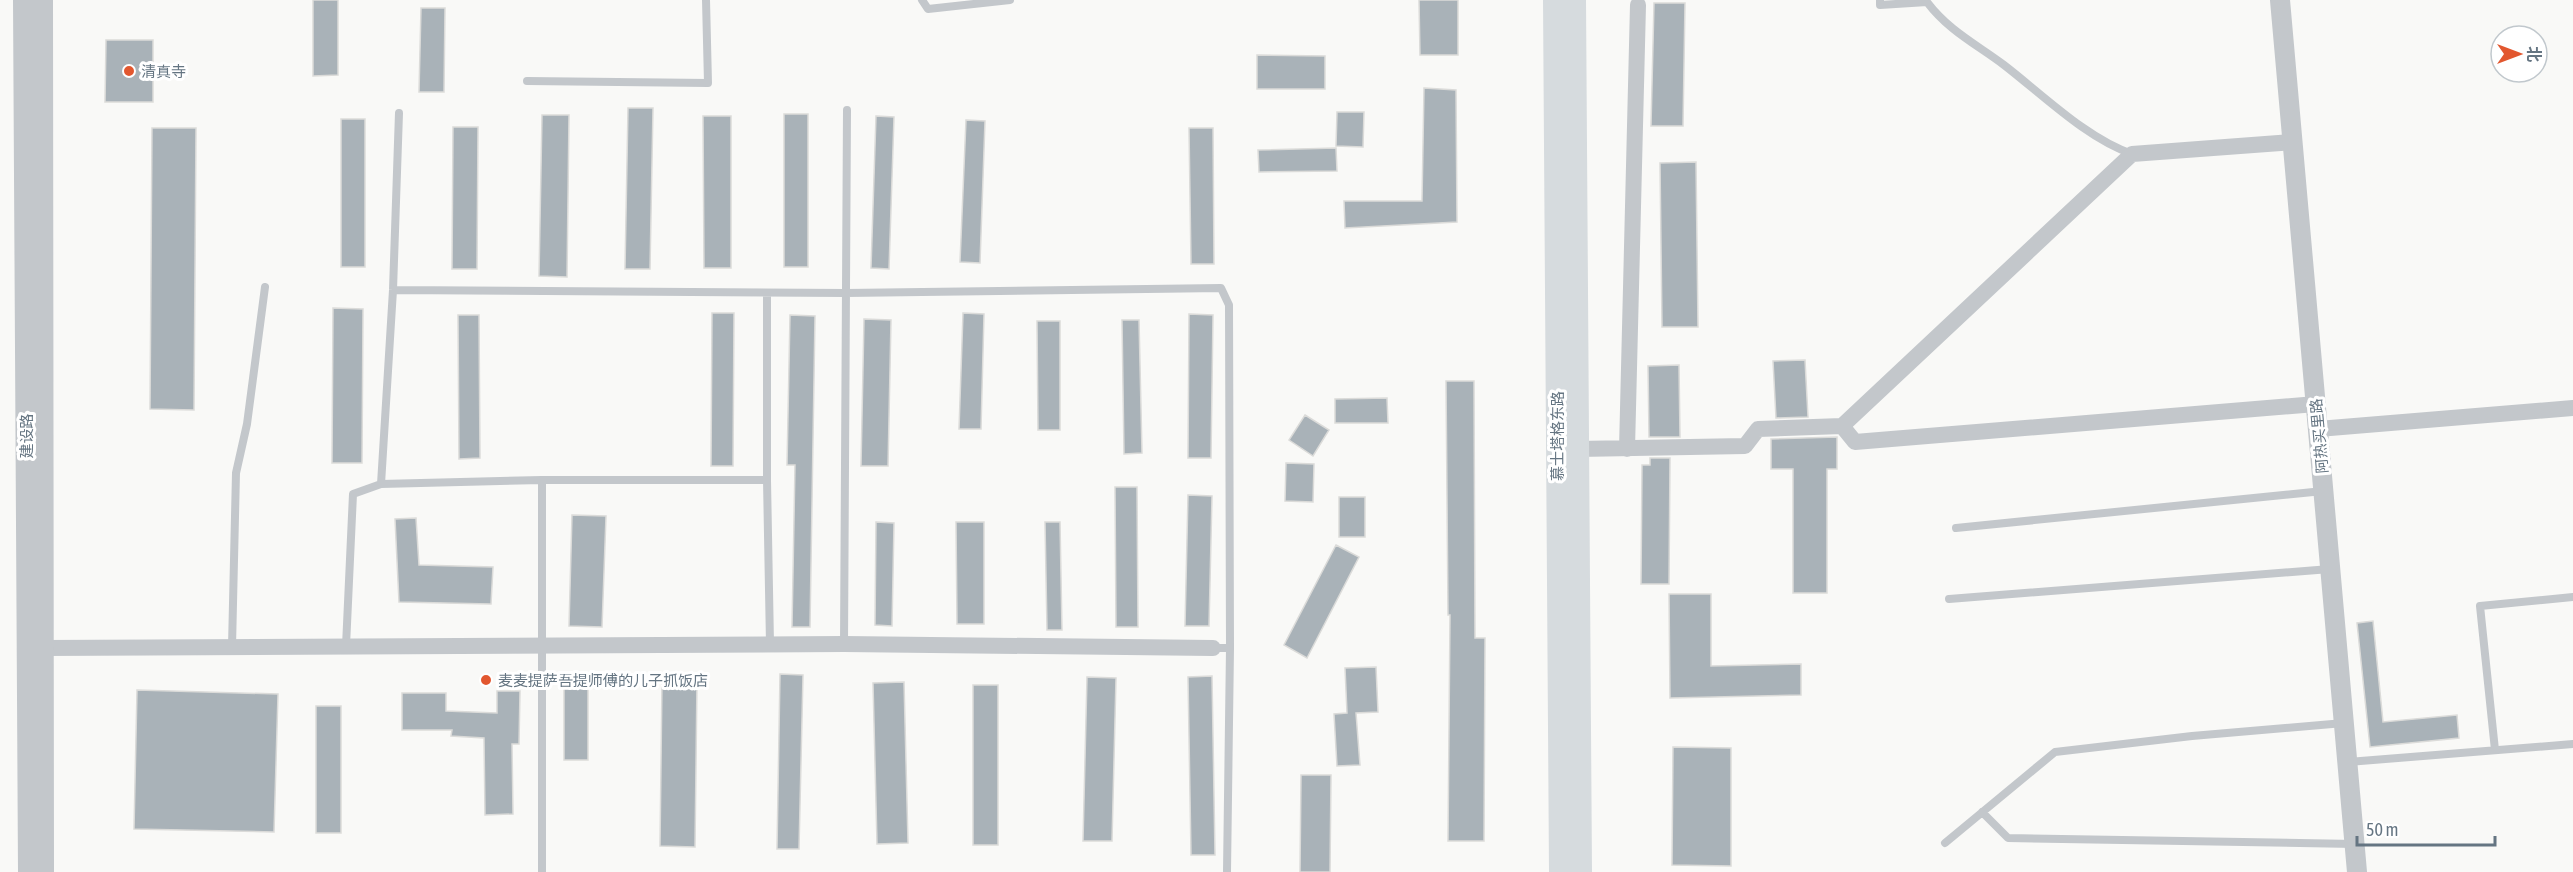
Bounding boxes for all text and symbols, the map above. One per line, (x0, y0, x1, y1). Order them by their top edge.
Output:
north arrow (2489, 24, 2549, 84)
text: 北 (2525, 46, 2543, 62)
place label: 清真寺 (141, 63, 186, 80)
marker: 清真寺 (122, 64, 136, 78)
street label: 慕士塔格东路 (1549, 391, 1566, 481)
street label: 阿热买里路 (2307, 398, 2331, 474)
street label: 建设路 (18, 413, 35, 459)
place label: 麦麦提萨吾提师傅的儿子抓饭店 (498, 672, 708, 689)
marker: 麦麦提萨吾提师傅的儿子抓饭店 (479, 673, 493, 687)
scale bar (2357, 809, 2495, 847)
text: 50 m (2366, 819, 2398, 840)

